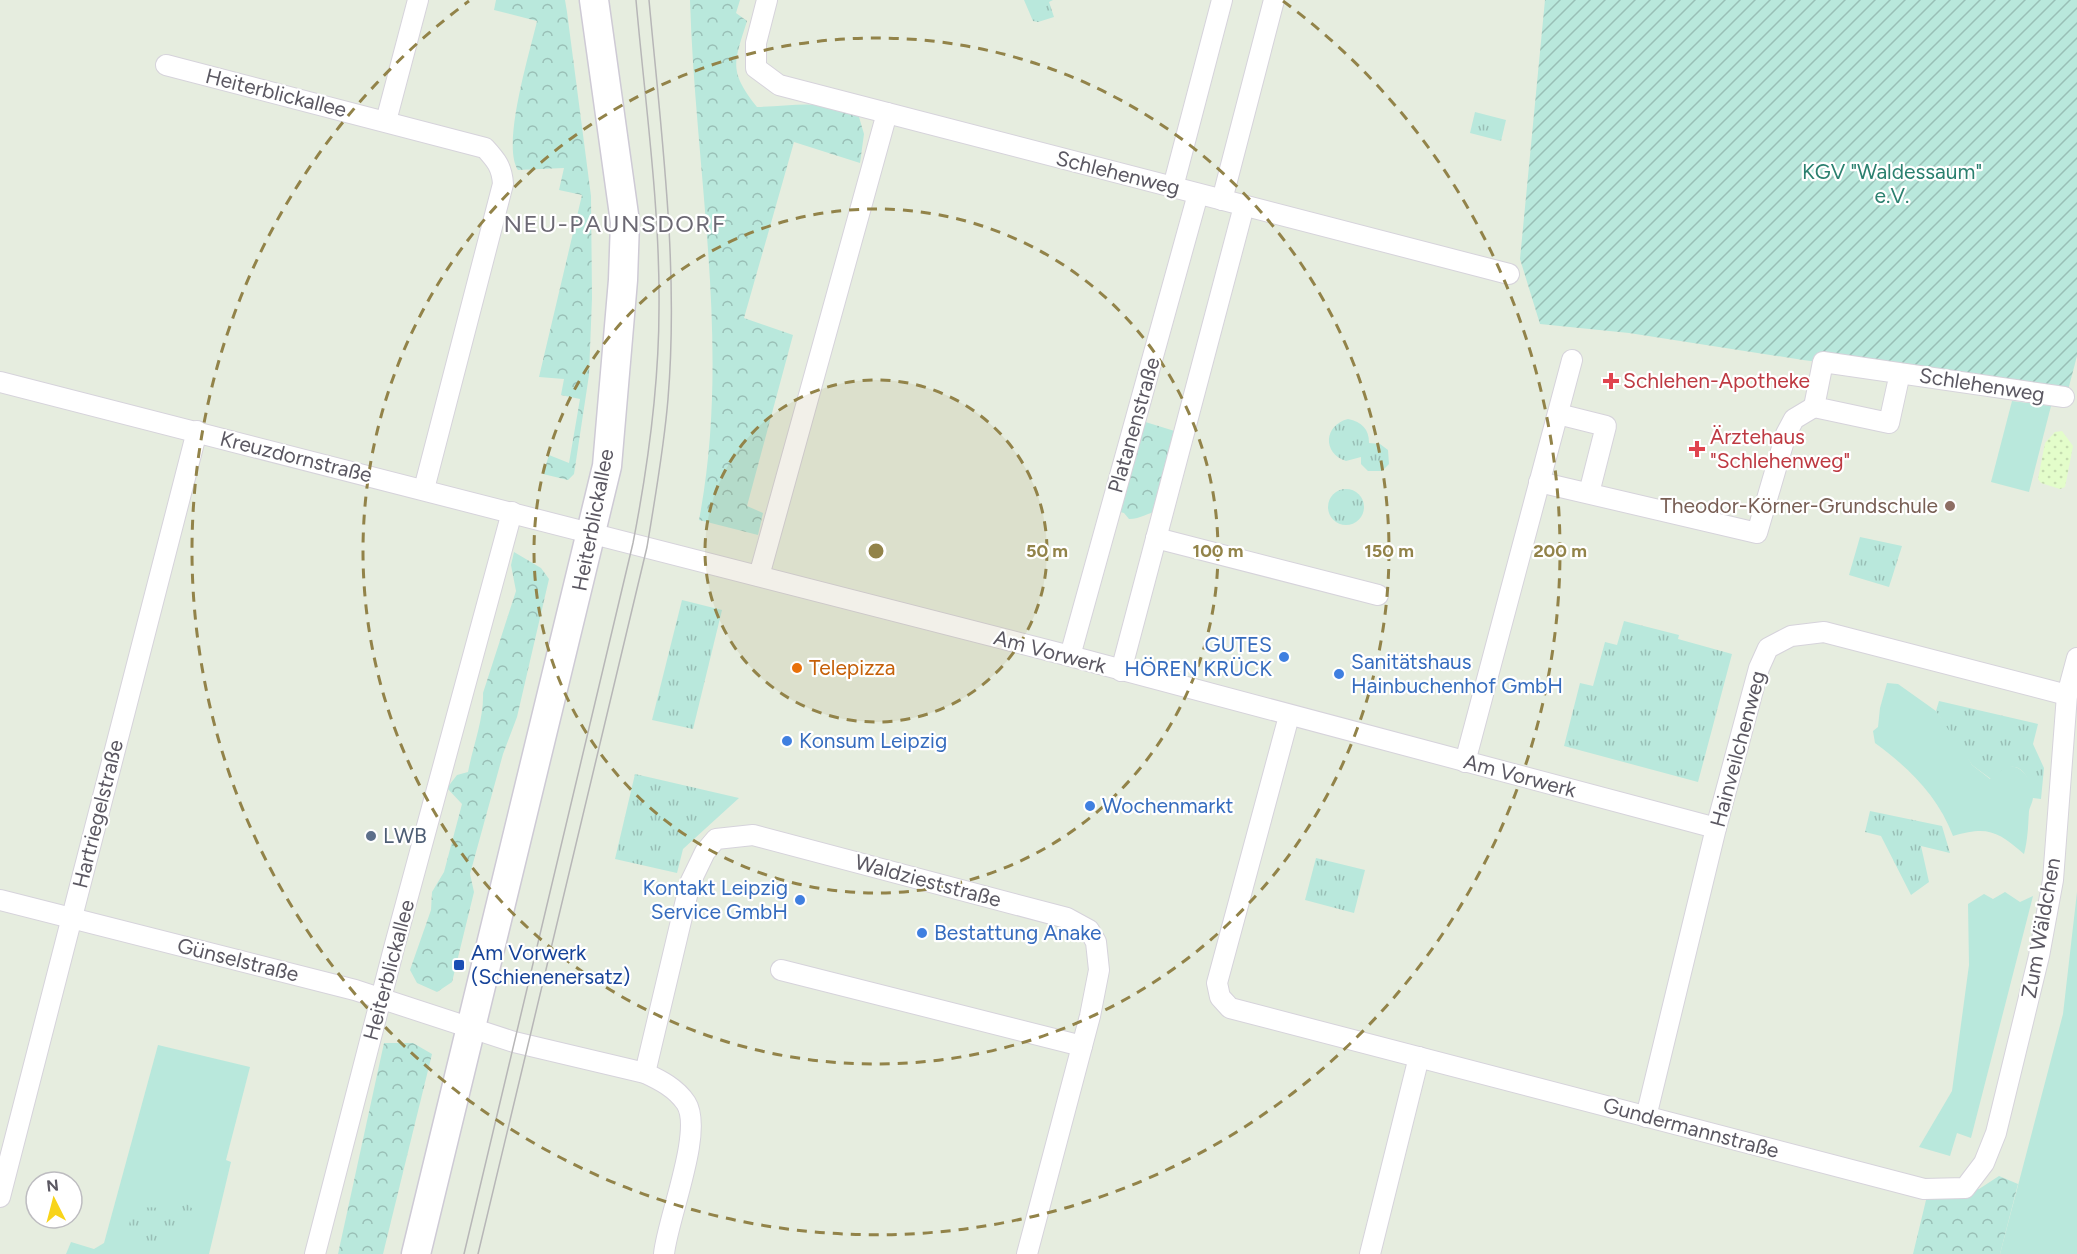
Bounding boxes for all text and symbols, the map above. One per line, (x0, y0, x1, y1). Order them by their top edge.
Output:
street label: Heiterblickallee (203, 63, 349, 122)
street label: Schlehenweg (1054, 145, 1183, 200)
park label: KGV "Waldessaum" e.V. (1802, 159, 1982, 208)
district label: NEU-PAUNSDORF (504, 209, 726, 238)
street label: Platanenstraße (1102, 354, 1165, 496)
street label: Schlehenweg (1917, 362, 2047, 407)
place label: Schlehen-Apotheke (1623, 368, 1810, 393)
marker: Schlehen-Apotheke (1604, 374, 1618, 388)
place label: Ärztehaus "Schlehenweg" (1710, 424, 1850, 473)
street label: Kreuzdornstraße (218, 426, 375, 487)
marker: Ärztehaus "Schlehenweg" (1688, 440, 1706, 458)
street label: Heiterblickallee (566, 447, 619, 593)
place label: Theodor-Körner-Grundschule (1660, 493, 1938, 518)
marker: Theodor-Körner-Grundschule (1943, 499, 1957, 513)
text: 50 m (1026, 540, 1068, 562)
text: 100 m (1193, 540, 1243, 562)
text: 150 m (1364, 540, 1414, 562)
text: 200 m (1533, 540, 1587, 562)
centre of rings (866, 541, 886, 561)
street label: Am Vorwerk (991, 625, 1110, 679)
place label: GUTES HÖREN KRÜCK (1124, 632, 1272, 681)
place label: Sanitätshaus Hainbuchenhof GmbH (1351, 649, 1563, 698)
marker: GUTES HÖREN KRÜCK (1277, 650, 1291, 664)
place label: Telepizza (809, 655, 895, 680)
marker: Telepizza (790, 661, 804, 675)
marker: Sanitätshaus Hainbuchenhof GmbH (1332, 667, 1346, 681)
street label: Hainveilchenweg (1705, 668, 1770, 830)
place label: Konsum Leipzig (799, 728, 947, 753)
marker: Konsum Leipzig (780, 734, 794, 748)
street label: Hartriegelstraße (67, 737, 128, 891)
street label: Am Vorwerk (1461, 749, 1580, 803)
place label: Wochenmarkt (1102, 793, 1234, 818)
marker: Wochenmarkt (1083, 799, 1097, 813)
place label: LWB (383, 823, 427, 848)
marker: LWB (364, 829, 378, 843)
street label: Waldzieststraße (852, 849, 1004, 912)
street label: Zum Wäldchen (2016, 856, 2065, 1000)
place label: Kontakt Leipzig Service GmbH (642, 875, 788, 924)
marker: Kontakt Leipzig Service GmbH (793, 893, 807, 907)
street label: Heiterblickallee (358, 897, 419, 1043)
place label: Bestattung Anake (934, 920, 1102, 945)
marker: Bestattung Anake (915, 926, 929, 940)
street label: Günselstraße (175, 932, 301, 987)
place label: Am Vorwerk (Schienenersatz) (471, 940, 630, 989)
marker: Am Vorwerk (Schienenersatz) (452, 958, 466, 972)
street label: Gundermannstraße (1600, 1092, 1782, 1163)
north arrow (24, 1170, 84, 1230)
text: N (45, 1175, 60, 1196)

